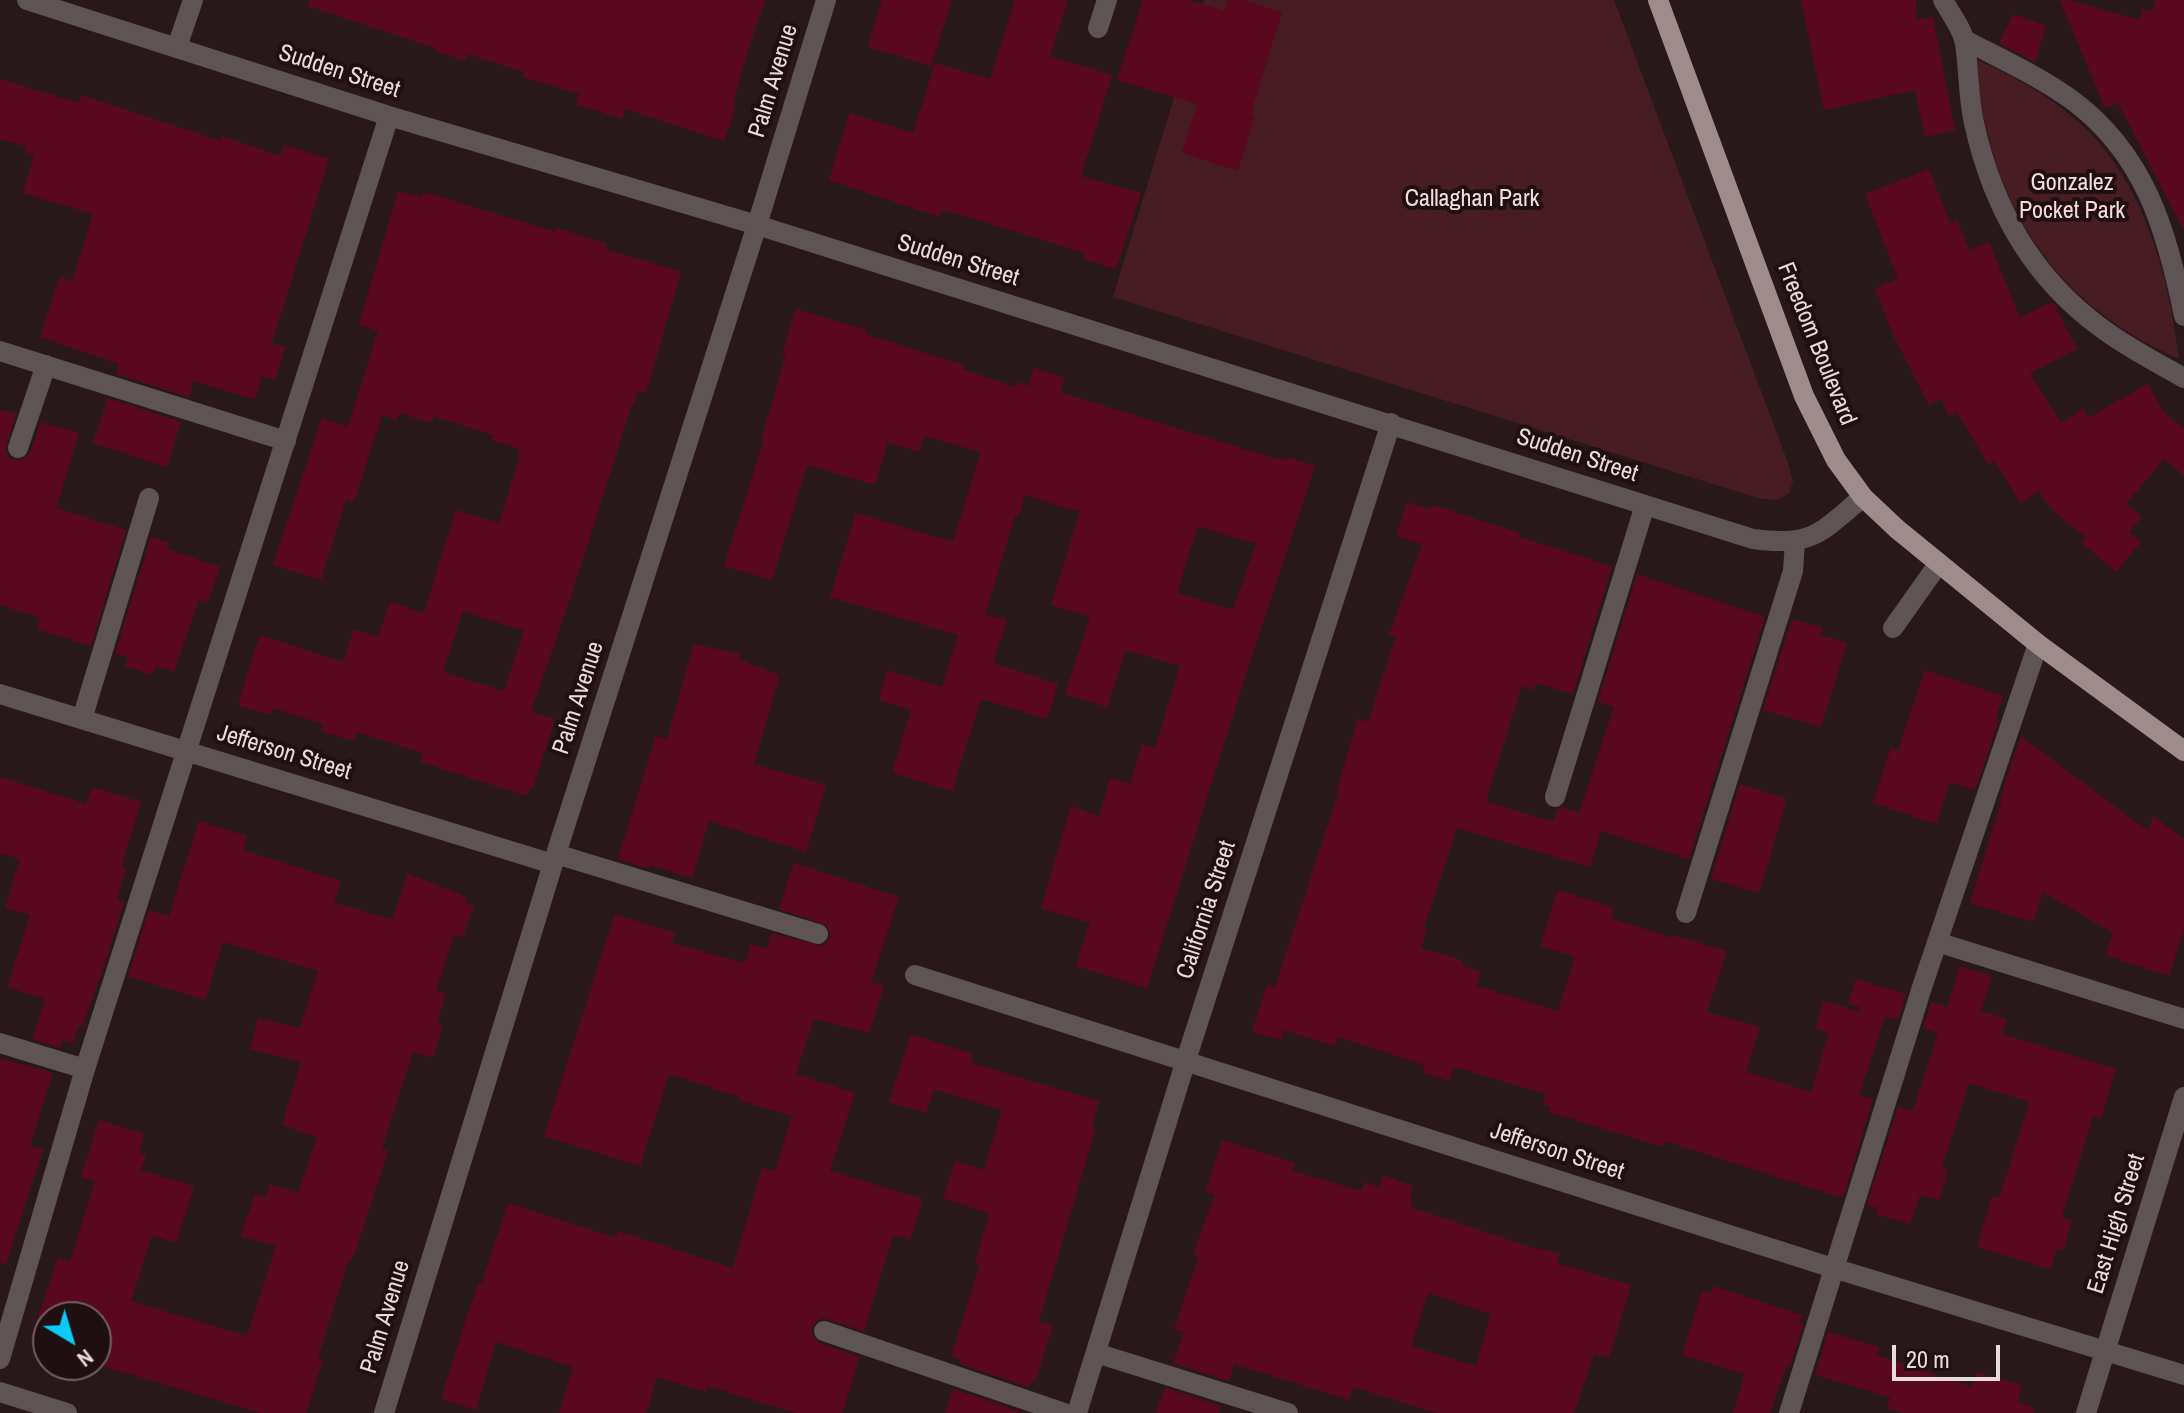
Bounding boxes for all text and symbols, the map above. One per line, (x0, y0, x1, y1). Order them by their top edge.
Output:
street label: Palm Avenue (743, 21, 805, 141)
street label: Sudden Street (275, 39, 403, 105)
park label: Gonzalez Pocket Park (2019, 170, 2125, 226)
park label: Callaghan Park (1405, 186, 1539, 214)
street label: Sudden Street (894, 229, 1022, 293)
street label: Freedom Boulevard (1770, 258, 1862, 430)
street label: Sudden Street (1513, 423, 1641, 489)
street label: Palm Avenue (547, 638, 611, 758)
street label: Jefferson Street (214, 719, 354, 787)
street label: California Street (1171, 837, 1243, 983)
street label: Jefferson Street (1487, 1117, 1627, 1187)
street label: East High Street (2082, 1151, 2152, 1297)
street label: Palm Avenue (355, 1257, 417, 1377)
north arrow (32, 1301, 112, 1381)
scale bar (1896, 1329, 2004, 1379)
text: N (71, 1343, 100, 1374)
text: 20 m (1906, 1343, 1950, 1375)

